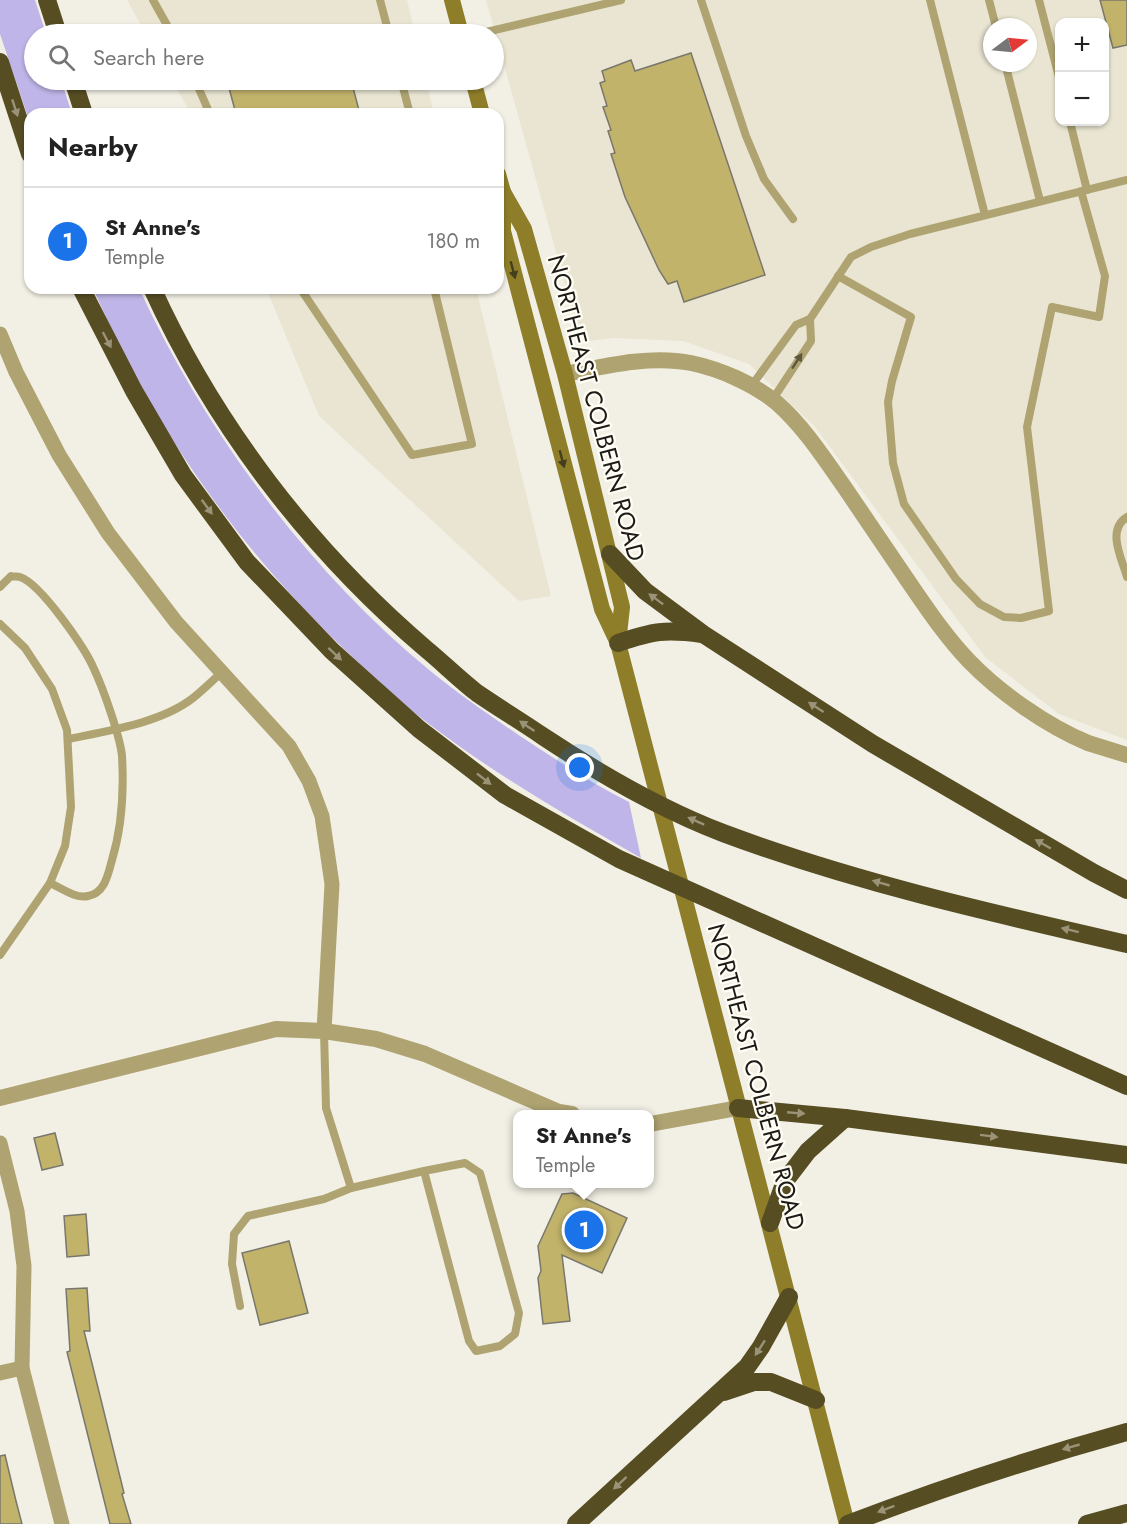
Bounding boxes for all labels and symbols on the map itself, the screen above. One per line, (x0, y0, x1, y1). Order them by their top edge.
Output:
north arrow (983, 18, 1037, 72)
one-way arrow (11, 99, 20, 117)
street label: NORTHEAST COLBERN ROAD (539, 251, 654, 565)
one-way arrow (509, 261, 518, 279)
one-way arrow (102, 332, 112, 349)
one-way arrow (792, 353, 803, 369)
one-way arrow (558, 449, 568, 468)
one-way arrow (201, 499, 213, 515)
one-way arrow (649, 593, 665, 605)
one-way arrow (327, 647, 342, 660)
one-way arrow (808, 701, 824, 712)
one-way arrow (518, 720, 535, 731)
your location (565, 753, 594, 782)
one-way arrow (477, 773, 492, 785)
one-way arrow (688, 816, 705, 825)
one-way arrow (1034, 839, 1051, 849)
one-way arrow (872, 878, 890, 887)
street label: NORTHEAST COLBERN ROAD (699, 920, 814, 1234)
one-way arrow (1061, 925, 1079, 935)
one-way arrow (786, 1108, 805, 1118)
one-way arrow (980, 1132, 999, 1141)
pin: 1 (564, 1208, 604, 1252)
one-way arrow (754, 1340, 765, 1356)
one-way arrow (1062, 1443, 1080, 1453)
one-way arrow (613, 1476, 627, 1490)
one-way arrow (877, 1505, 895, 1514)

